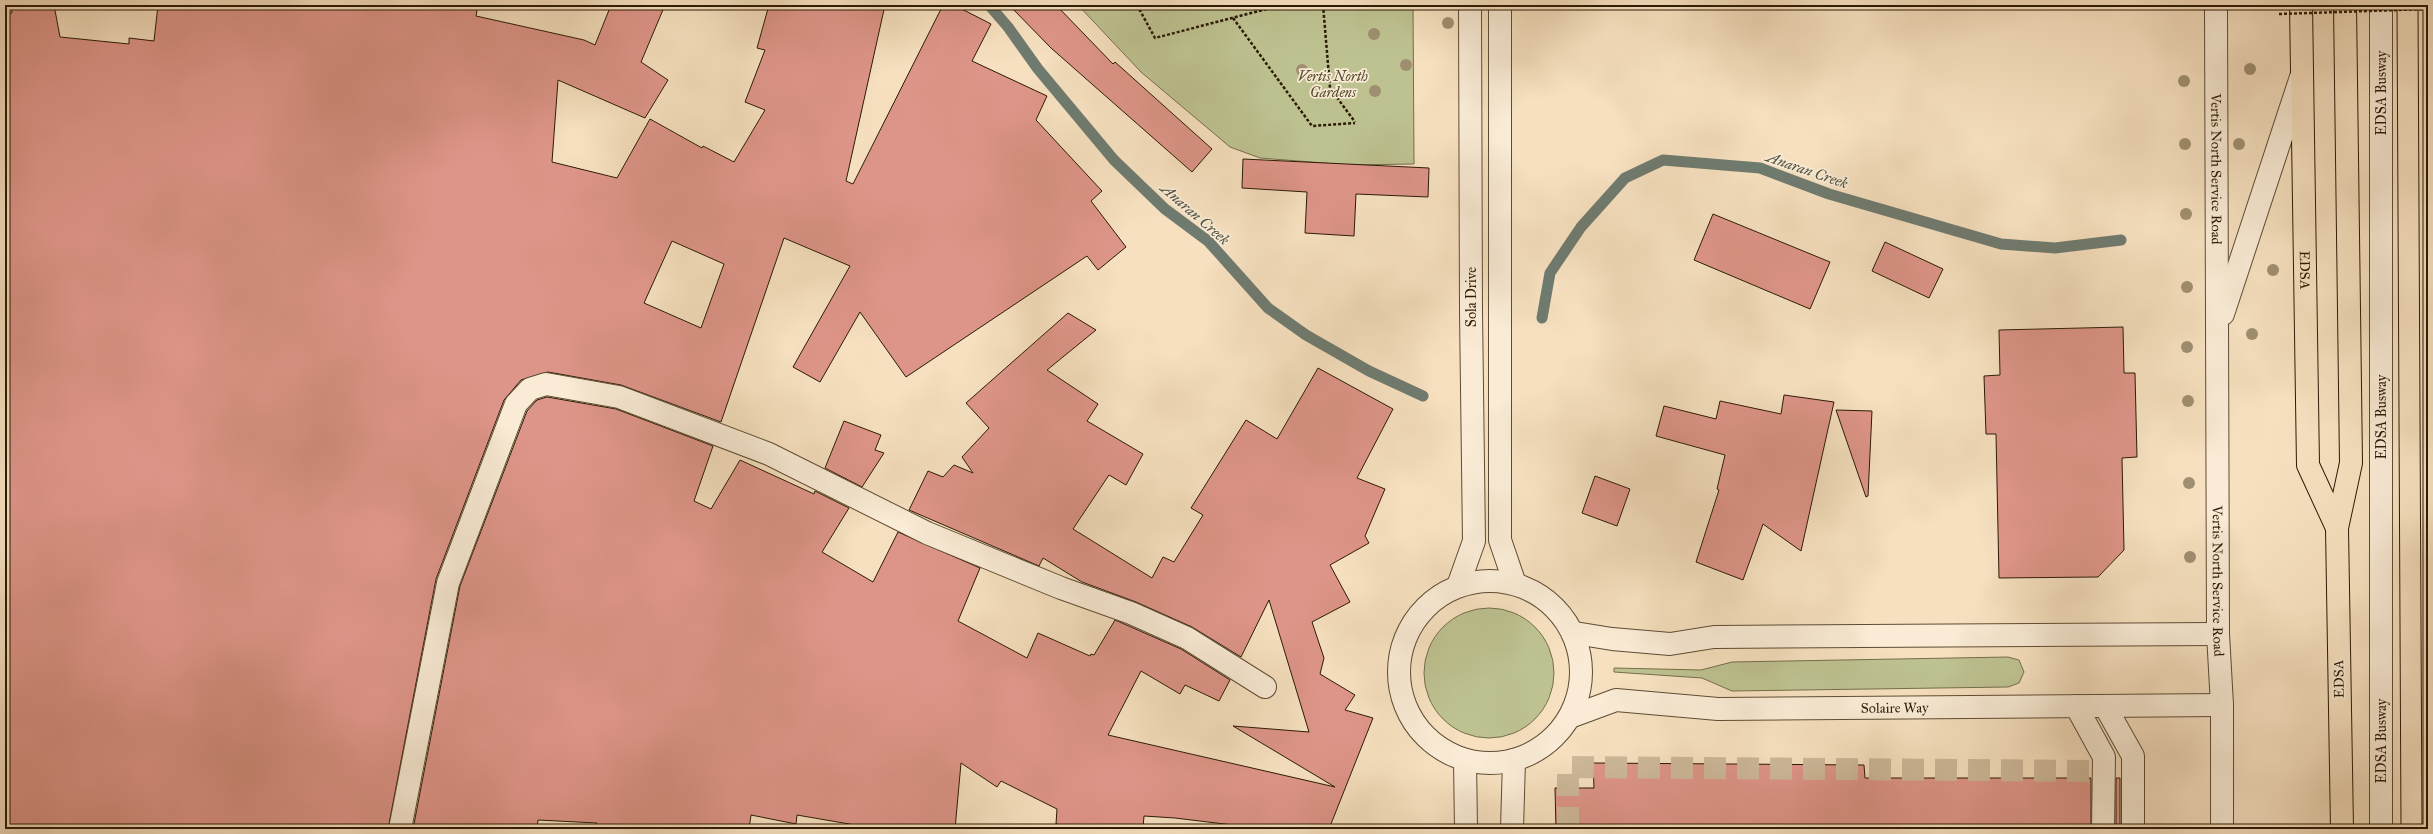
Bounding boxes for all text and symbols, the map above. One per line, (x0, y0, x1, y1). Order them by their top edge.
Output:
street label: EDSA Busway (2373, 50, 2390, 135)
park label: Vertis North Gardens (1298, 68, 1368, 101)
street label: Vertis North Service Road (2208, 92, 2225, 245)
water label: Anaran Creek (1762, 147, 1851, 193)
water label: Anaran Creek (1155, 178, 1233, 249)
street label: EDSA (2296, 251, 2314, 290)
street label: Sola Drive (1463, 267, 1480, 327)
street label: EDSA Busway (2373, 374, 2390, 459)
street label: Vertis North Service Road (2209, 504, 2228, 657)
street label: EDSA (2330, 659, 2348, 698)
street label: EDSA Busway (2373, 698, 2390, 783)
street label: Solaire Way (1861, 699, 1929, 716)

